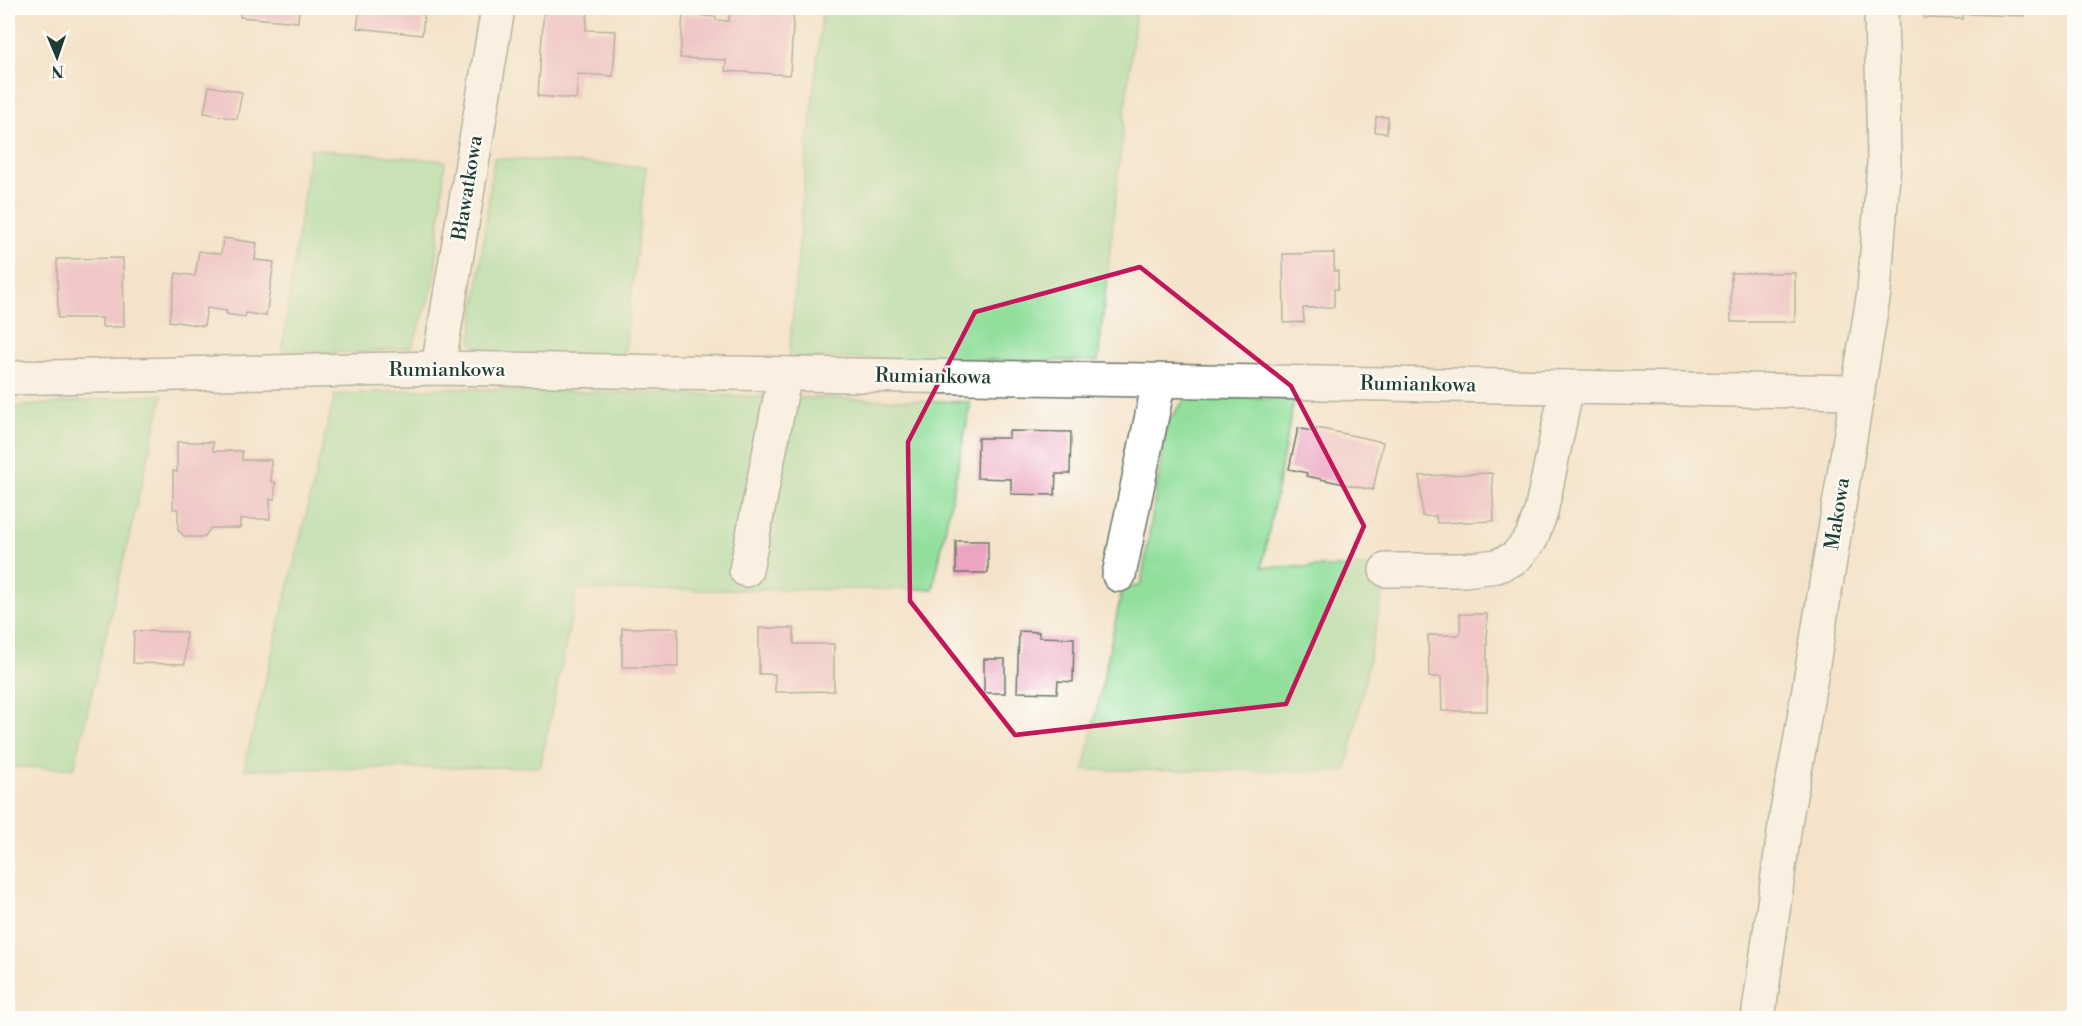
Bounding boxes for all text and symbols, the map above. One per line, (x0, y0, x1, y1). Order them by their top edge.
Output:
north arrow (27, 27, 87, 87)
text: N (50, 61, 64, 81)
street label: Bławatkowa (447, 133, 489, 243)
street label: Rumiankowa (389, 358, 506, 383)
street label: Rumiankowa (875, 363, 992, 391)
street label: Rumiankowa (1360, 371, 1477, 399)
street label: Makowa (1820, 475, 1856, 552)

